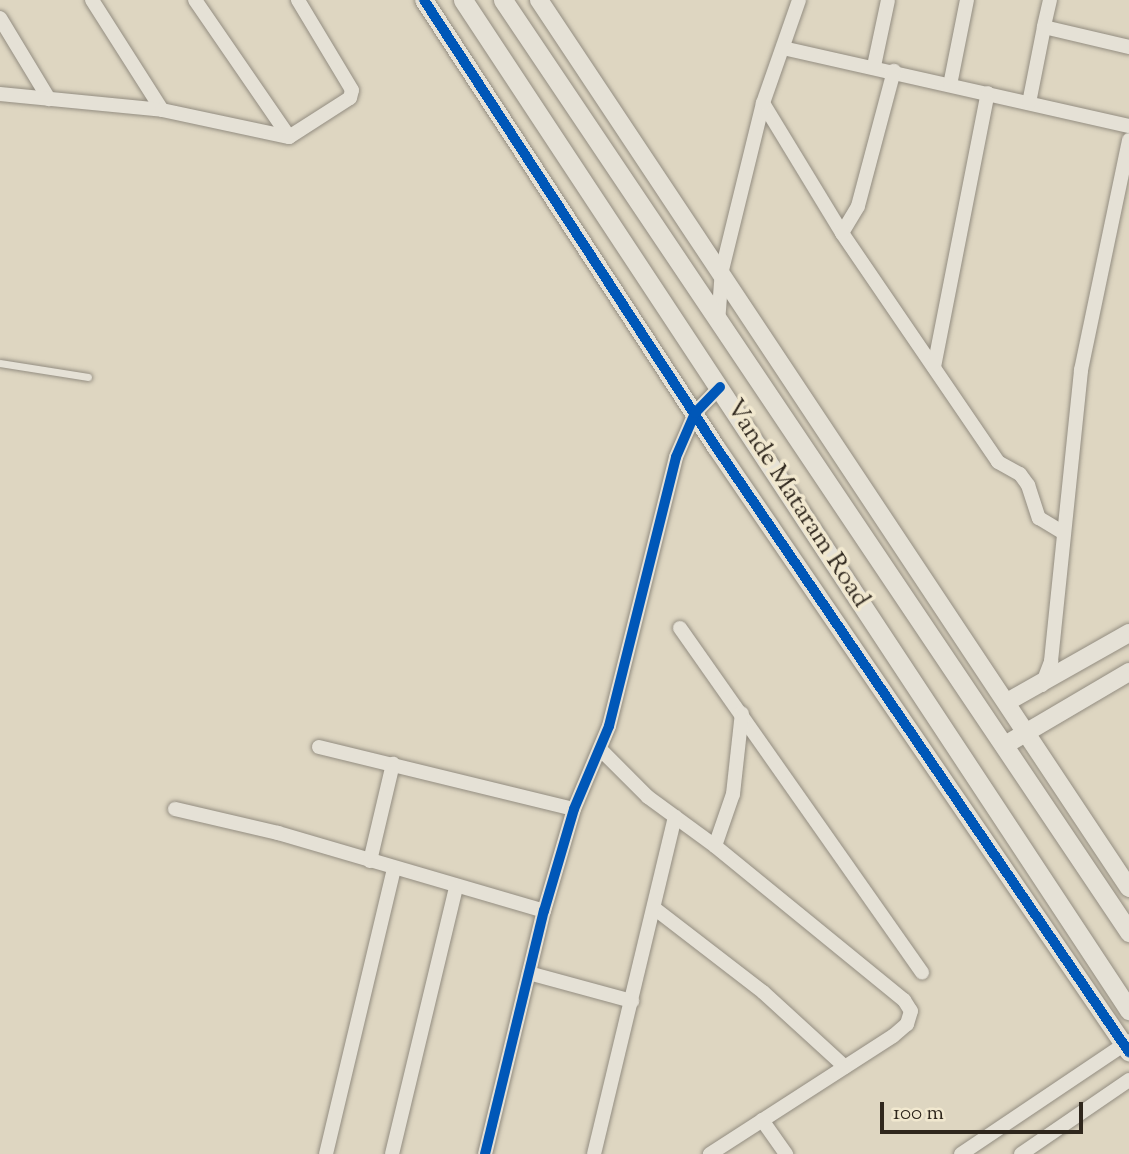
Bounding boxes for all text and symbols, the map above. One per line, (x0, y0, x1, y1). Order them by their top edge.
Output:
street label: Vande Mataram Road (718, 394, 876, 614)
scale bar (884, 1088, 1087, 1132)
text: 100 m (893, 1099, 944, 1129)

